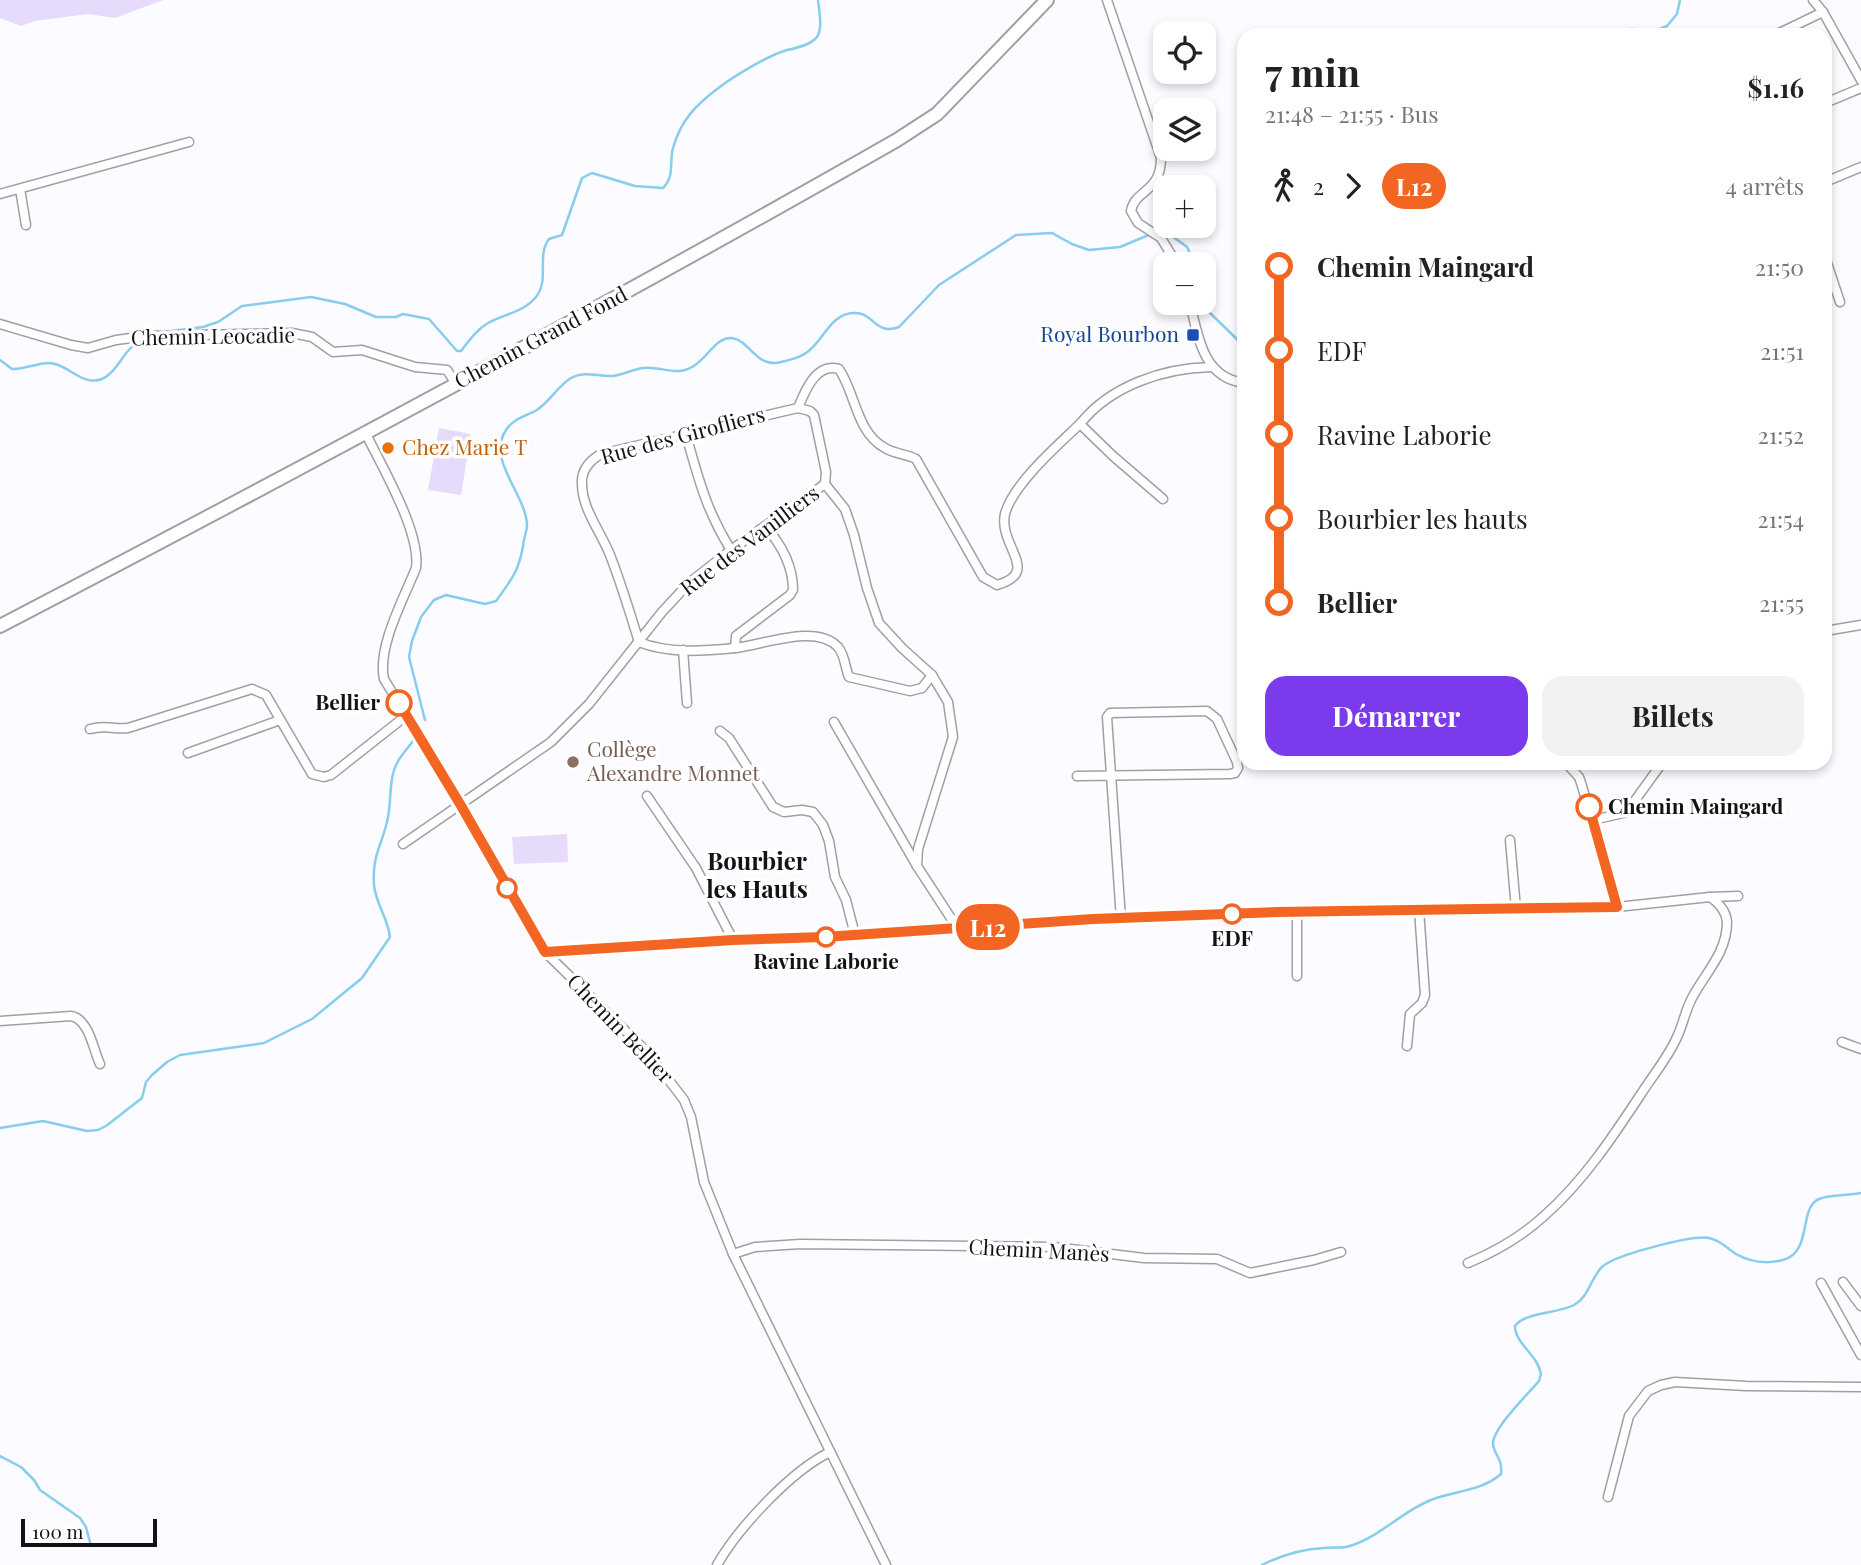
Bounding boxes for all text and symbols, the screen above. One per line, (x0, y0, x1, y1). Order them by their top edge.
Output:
map controls (1153, 21, 1216, 315)
button: locate (1153, 21, 1216, 84)
text: 7 min (1265, 46, 1360, 97)
text: $1.16 (1748, 70, 1804, 105)
button: layers (1153, 98, 1216, 161)
text: 21:48 – 21:55 · Bus (1265, 98, 1438, 129)
icon: walk (1265, 167, 1303, 205)
icon: forward (1334, 167, 1372, 205)
text: 2 (1313, 170, 1324, 201)
text: L12 (1396, 170, 1432, 202)
text: 4 arrêts (1725, 170, 1804, 201)
button: + (1153, 175, 1216, 238)
text: Chemin Maingard (1317, 249, 1534, 284)
text: 21:50 (1755, 251, 1804, 282)
button: − (1153, 252, 1216, 315)
street label: Chemin Grand Fond (449, 279, 631, 394)
place label: Royal Bourbon (1040, 319, 1179, 347)
street label: Chemin Leocadie (131, 320, 295, 350)
marker: Royal Bourbon (1185, 327, 1201, 343)
text: EDF (1317, 333, 1366, 368)
text: 21:51 (1760, 335, 1804, 366)
street label: Rue des Girofliers (597, 399, 768, 469)
text: Ravine Laborie (1317, 417, 1492, 452)
text: 21:52 (1758, 419, 1804, 450)
place label: Chez Marie T (402, 432, 527, 460)
marker: Chez Marie T (380, 440, 396, 456)
street label: Rue des Vanilliers (674, 478, 824, 601)
text: Bourbier les hauts (1317, 501, 1528, 536)
text: 21:54 (1757, 503, 1804, 534)
text: Bellier (1317, 585, 1397, 620)
text: 21:55 (1759, 587, 1804, 618)
button: Démarrer (1265, 676, 1528, 756)
button: Billets (1542, 676, 1804, 756)
place label: Bellier (315, 687, 380, 715)
marker: Bellier (386, 690, 412, 716)
place label: Collège Alexandre Monnet (586, 734, 760, 786)
marker: Collège Alexandre Monnet (565, 754, 581, 770)
place label: Chemin Maingard (1608, 791, 1784, 819)
marker: Chemin Maingard (1576, 794, 1602, 820)
district label: Bourbier les Hauts (706, 844, 808, 904)
unlabelled marker (497, 878, 517, 898)
line badge: L12 (948, 904, 1028, 950)
marker: EDF (1222, 904, 1242, 924)
text: L12 (970, 911, 1006, 943)
place label: EDF (1211, 923, 1253, 951)
marker: Ravine Laborie (816, 927, 836, 947)
place label: Ravine Laborie (753, 946, 899, 974)
street label: Chemin Bellier (562, 967, 681, 1089)
street label: Chemin Manès (968, 1231, 1110, 1267)
scale bar (21, 1516, 158, 1548)
text: 100 m (32, 1518, 83, 1544)

